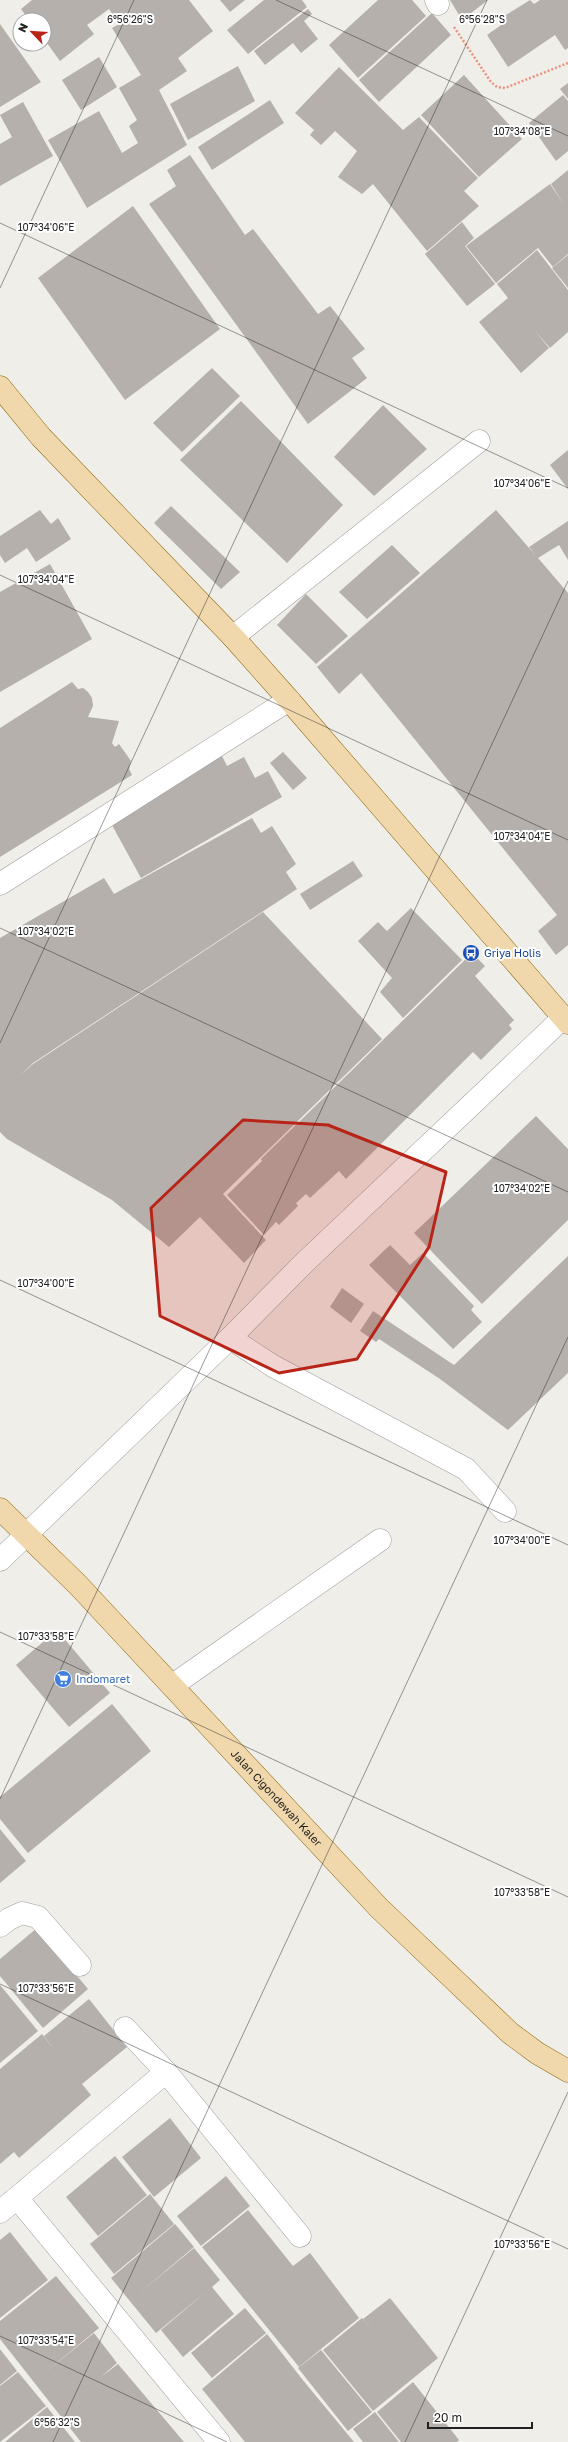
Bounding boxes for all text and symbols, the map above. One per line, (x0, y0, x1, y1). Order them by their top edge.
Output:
north arrow (12, 12, 52, 52)
text: 6°56'26"S (107, 13, 153, 25)
text: 6°56'28"S (459, 13, 505, 25)
text: N (15, 21, 30, 34)
text: 107°34'08"E (494, 125, 550, 137)
text: 107°34'06"E (18, 221, 74, 233)
text: 107°34'06"E (494, 477, 550, 489)
text: 107°34'04"E (18, 573, 74, 585)
text: 107°34'04"E (494, 830, 550, 842)
text: 107°34'02"E (18, 925, 74, 937)
bus stop icon: Griya Holis (461, 943, 481, 963)
place label: Griya Holis (484, 946, 541, 959)
text: 107°34'02"E (494, 1182, 550, 1194)
text: 107°34'00"E (18, 1277, 74, 1289)
text: 107°34'00"E (494, 1534, 550, 1546)
text: 107°33'58"E (18, 1630, 74, 1642)
supermarket icon: Indomaret (53, 1669, 73, 1689)
place label: Indomaret (76, 1672, 131, 1685)
street label: Jalan Cigondewah Kaler (229, 1747, 326, 1849)
text: 107°33'58"E (494, 1886, 550, 1898)
text: 107°33'56"E (18, 1982, 74, 1994)
text: 107°33'56"E (494, 2238, 550, 2250)
text: 107°33'54"E (18, 2334, 74, 2346)
scale bar (428, 2404, 532, 2430)
text: 20 m (434, 2410, 462, 2425)
text: 6°56'32"S (34, 2416, 80, 2428)

